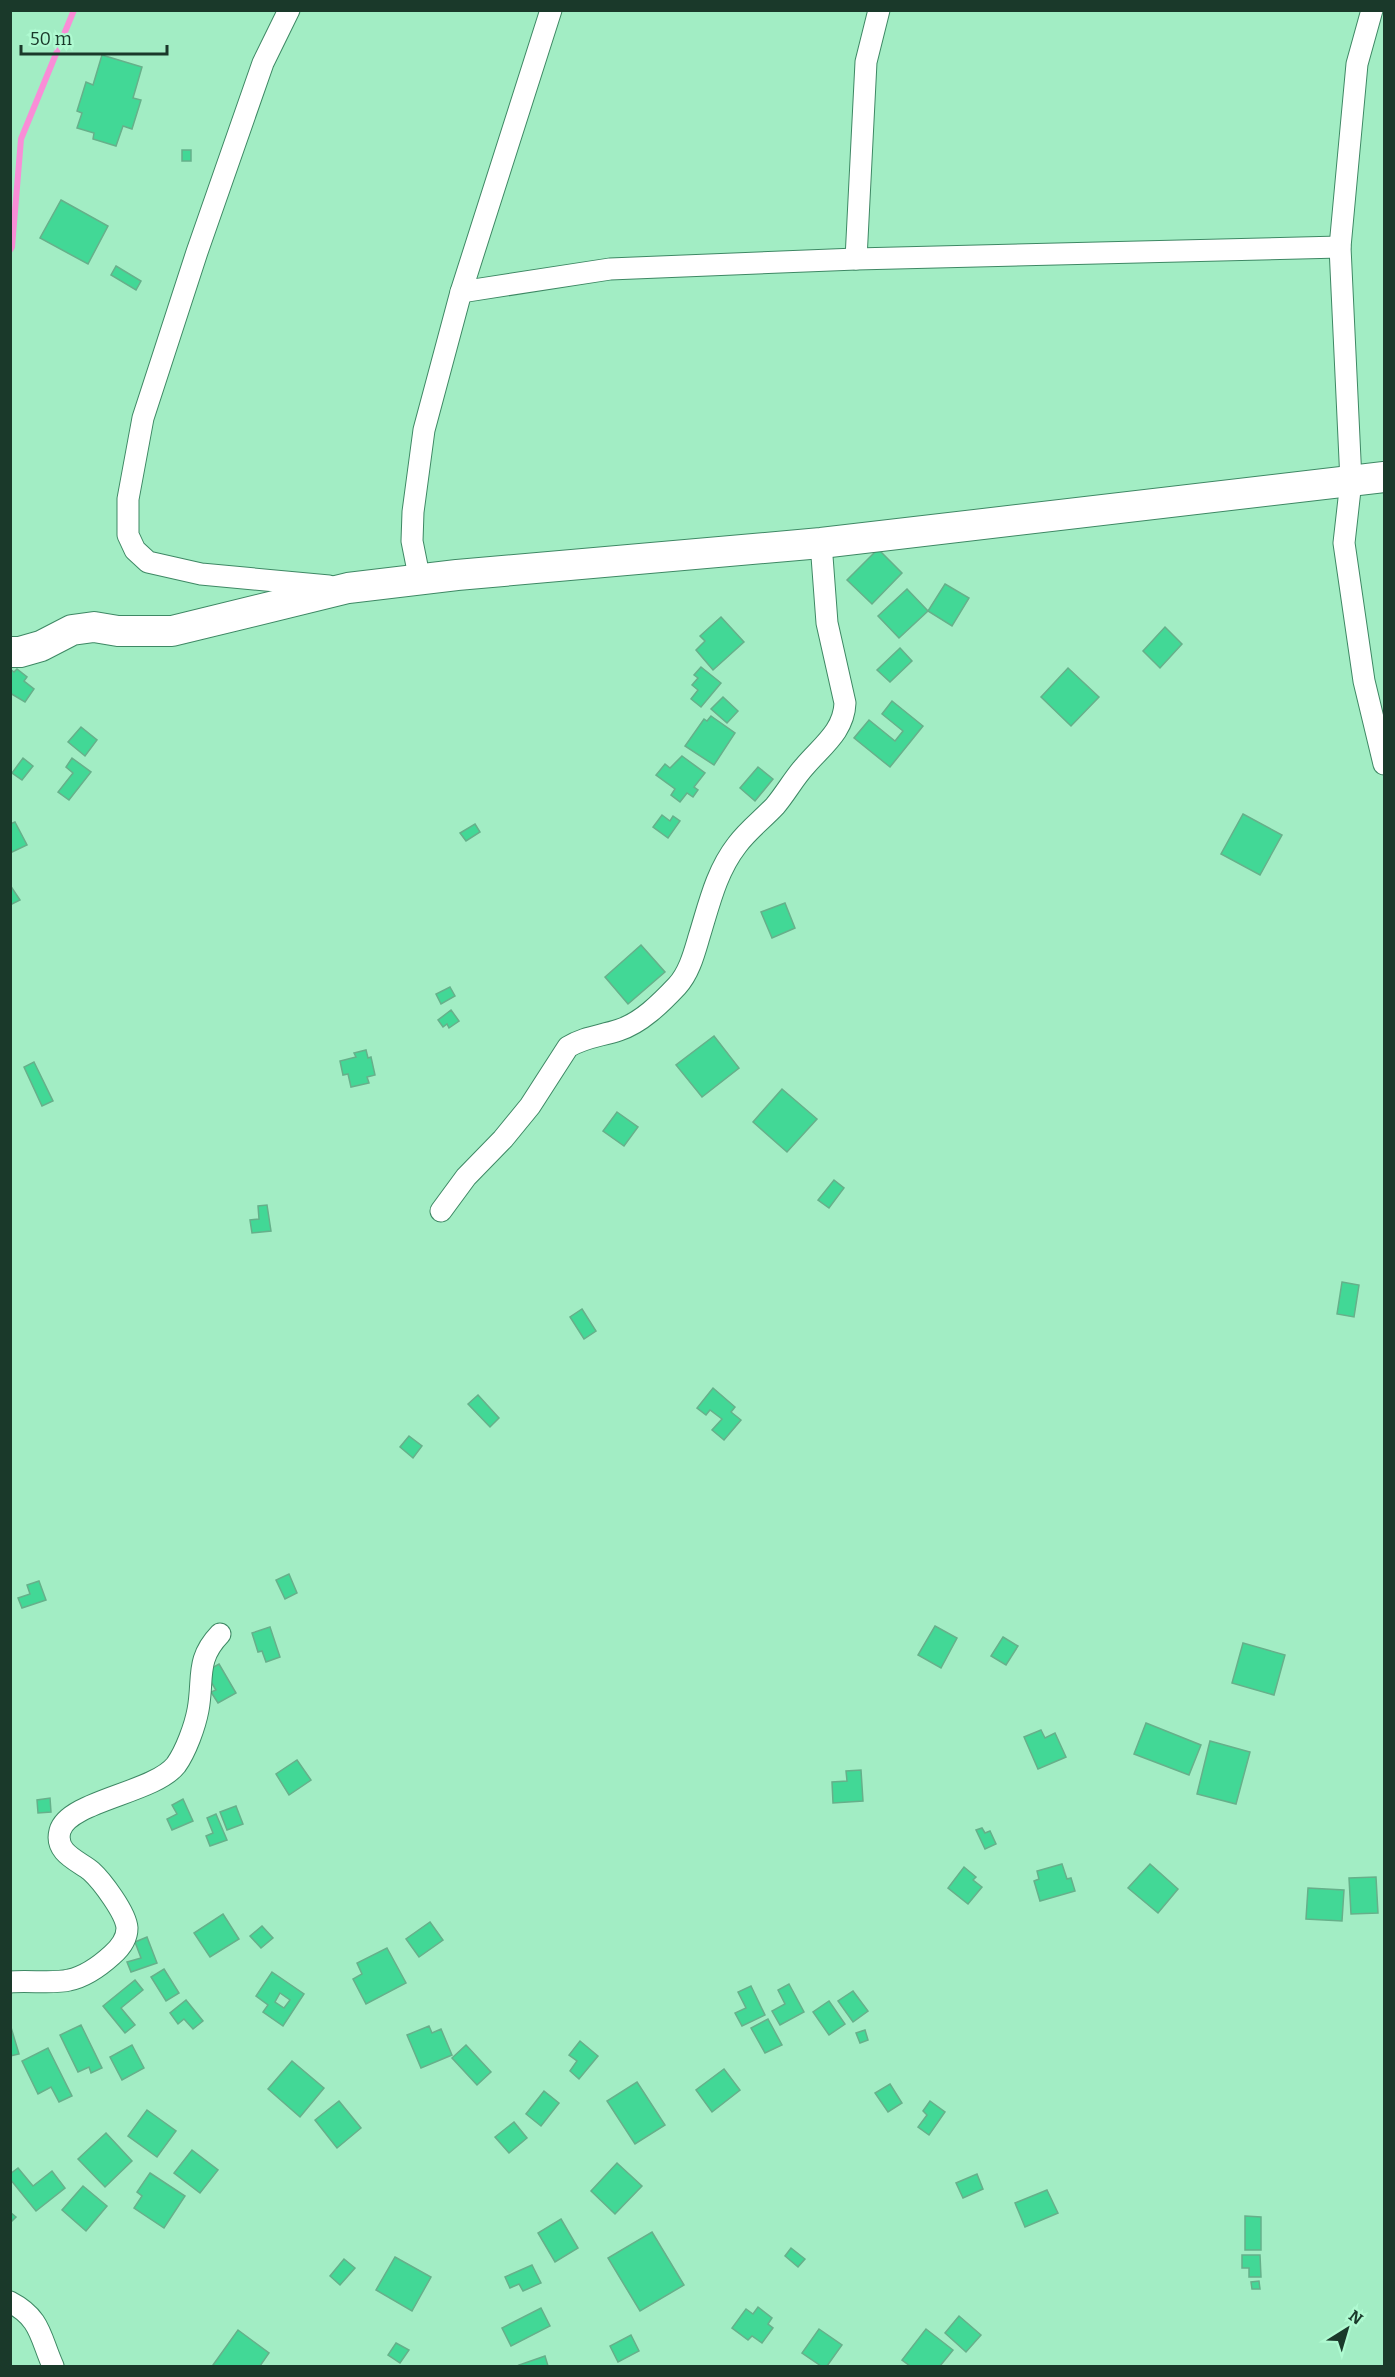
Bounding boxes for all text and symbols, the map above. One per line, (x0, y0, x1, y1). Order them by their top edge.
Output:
scale bar (21, 18, 166, 56)
text: 50 m (30, 28, 72, 50)
north arrow (1317, 2299, 1377, 2359)
text: N (1345, 2306, 1366, 2329)

